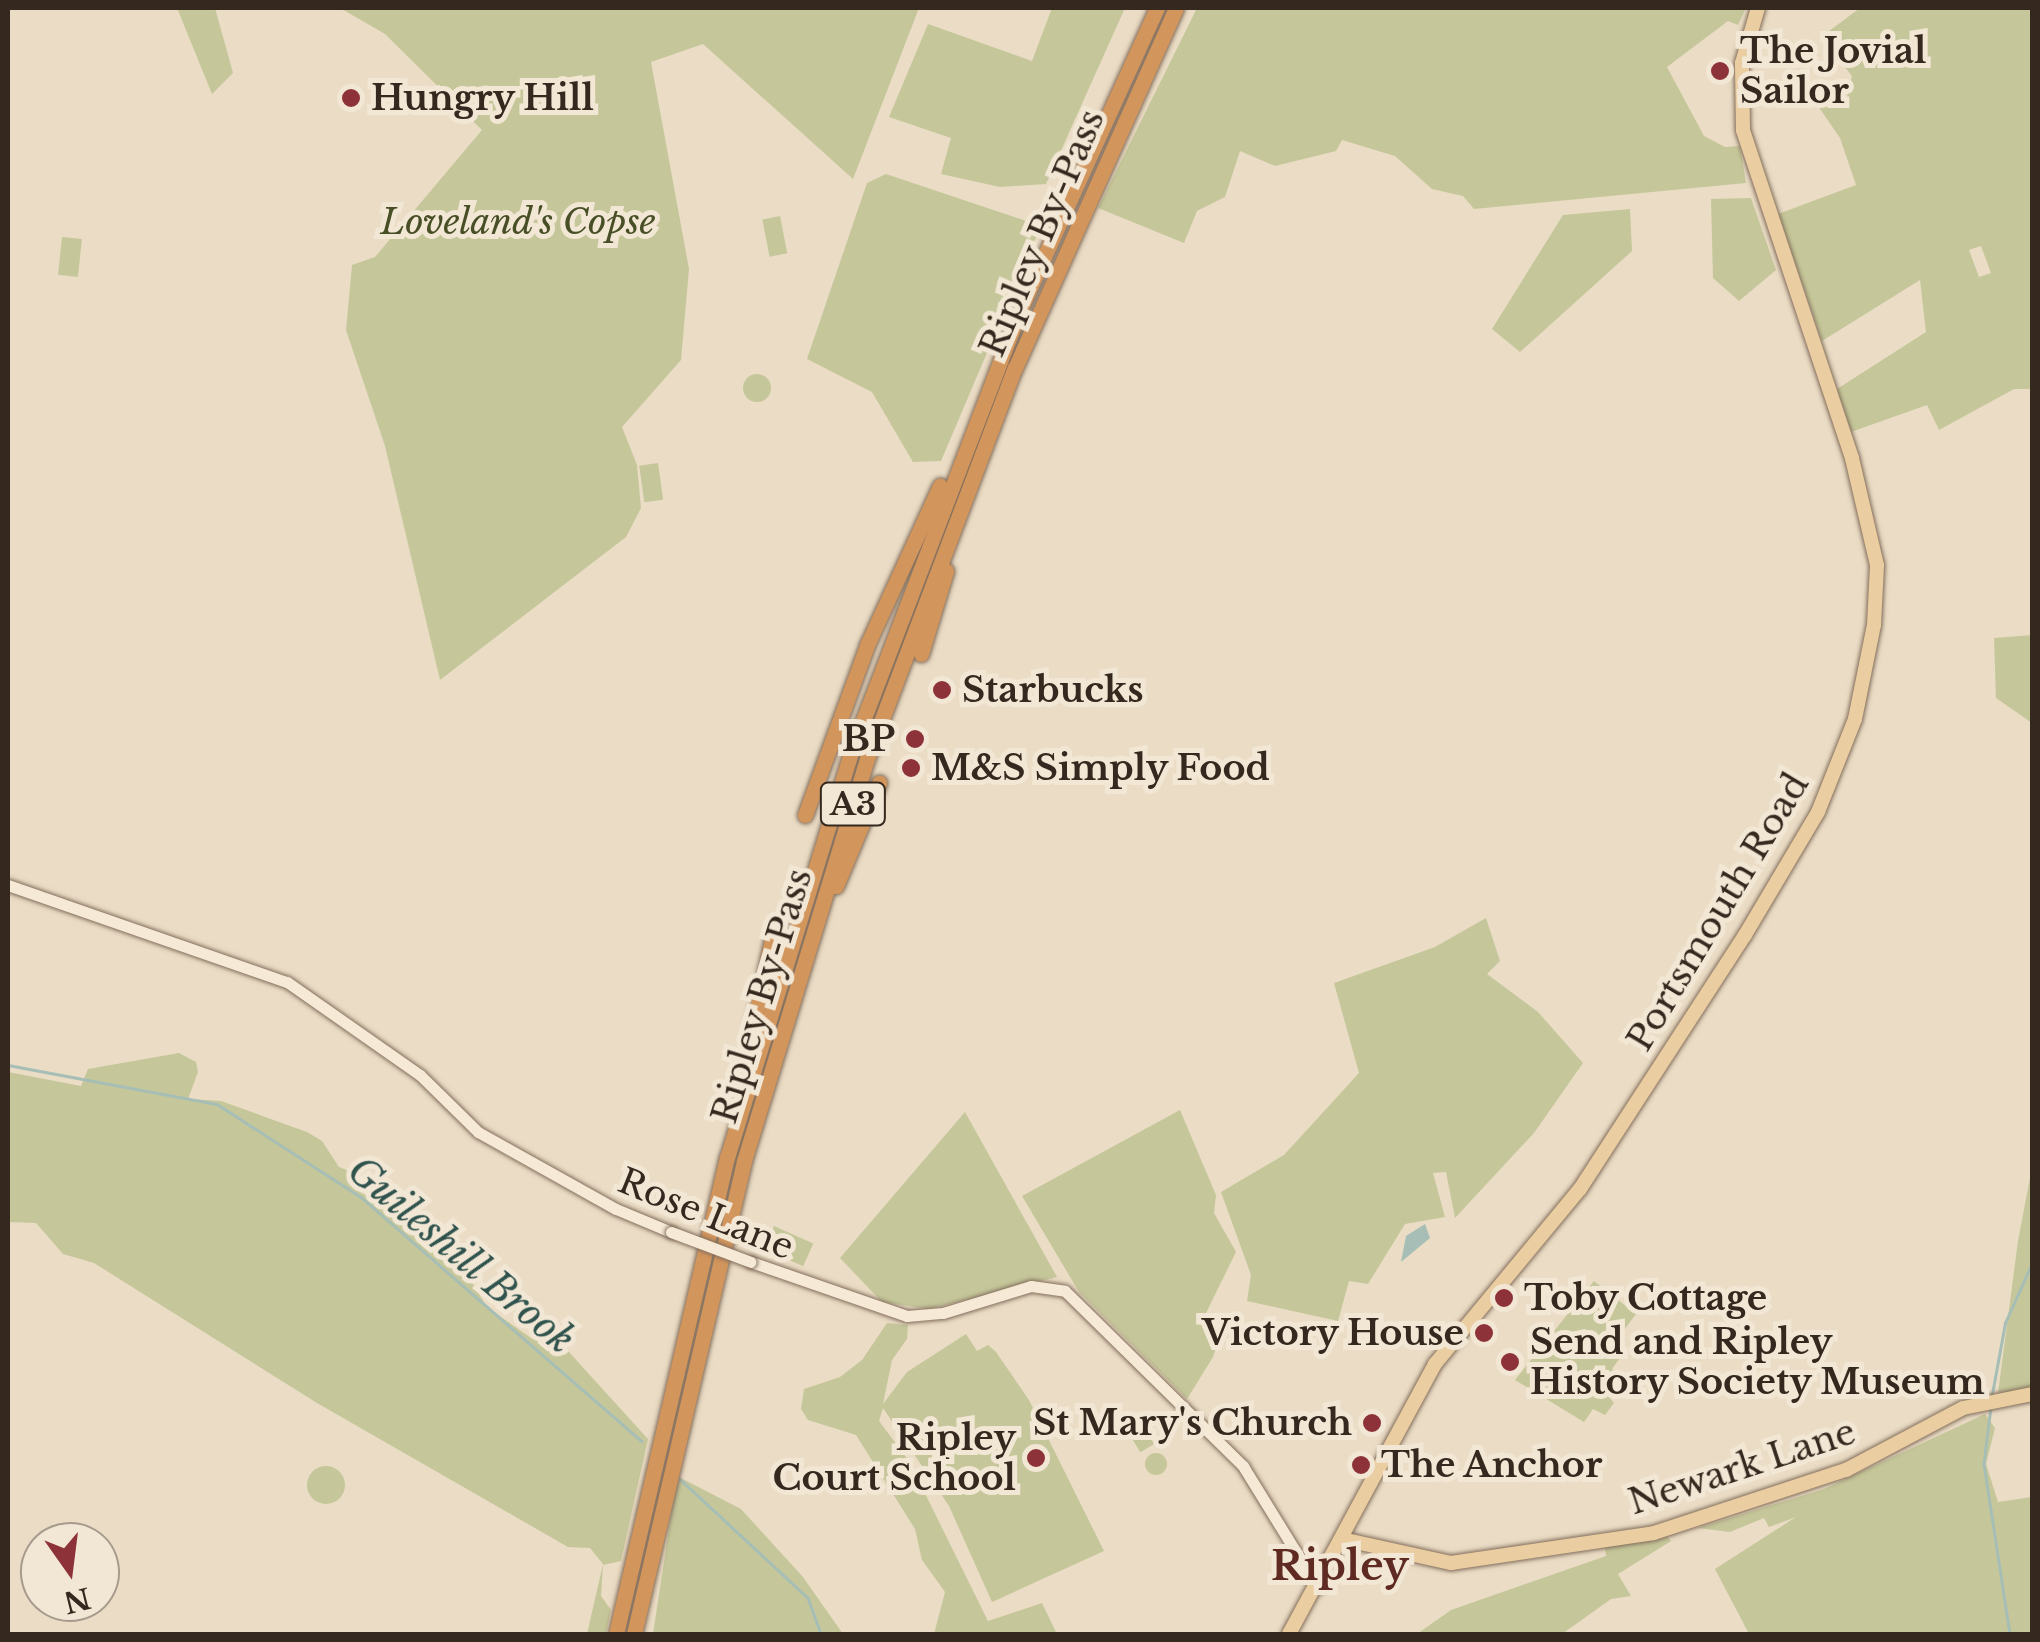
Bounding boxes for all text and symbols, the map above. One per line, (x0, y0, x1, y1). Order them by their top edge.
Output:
place label: The Jovial Sailor (1740, 30, 1926, 112)
marker: The Jovial Sailor (1709, 60, 1731, 82)
place label: Hungry Hill (371, 77, 595, 119)
marker: Hungry Hill (340, 87, 362, 109)
street label: Ripley By-Pass (971, 103, 1113, 363)
park label: Loveland's Copse (381, 201, 655, 243)
place label: Starbucks (962, 669, 1144, 711)
marker: Starbucks (931, 679, 953, 701)
place label: BP (842, 718, 895, 760)
marker: BP (904, 728, 926, 750)
place label: M&S Simply Food (931, 747, 1271, 789)
marker: M&S Simply Food (900, 757, 922, 779)
street label: Portsmouth Road (1619, 766, 1817, 1058)
road number: A3 (818, 777, 888, 831)
street label: Ripley By-Pass (703, 863, 821, 1129)
water label: Guileshill Brook (338, 1147, 584, 1363)
street label: Rose Lane (612, 1160, 800, 1268)
place label: Toby Cottage (1524, 1277, 1768, 1319)
marker: Toby Cottage (1493, 1287, 1515, 1309)
place label: Victory House (1201, 1312, 1464, 1354)
place label: Send and Ripley History Society Museum (1530, 1321, 1987, 1403)
marker: Victory House (1473, 1322, 1495, 1344)
marker: Send and Ripley History Society Museum (1499, 1351, 1521, 1373)
place label: St Mary's Church (1033, 1402, 1352, 1444)
street label: Newark Lane (1623, 1411, 1861, 1523)
marker: St Mary's Church (1361, 1412, 1383, 1434)
place label: Ripley Court School (773, 1417, 1016, 1499)
place label: The Anchor (1381, 1444, 1604, 1486)
marker: Ripley Court School (1025, 1447, 1047, 1469)
marker: The Anchor (1350, 1454, 1372, 1476)
north arrow (20, 1522, 120, 1622)
district label: Ripley (1271, 1542, 1409, 1590)
text: N (60, 1579, 94, 1620)

